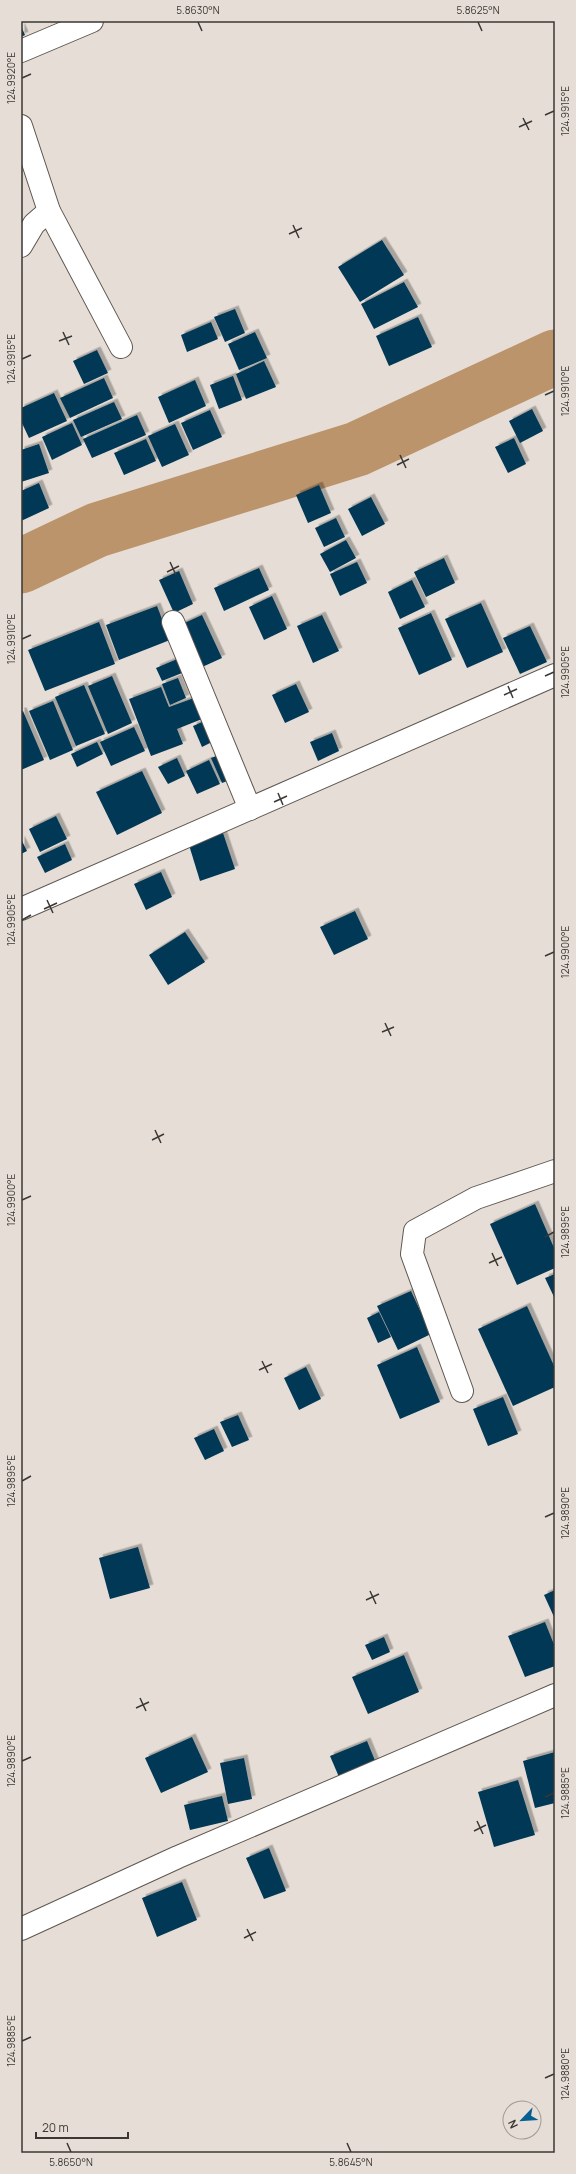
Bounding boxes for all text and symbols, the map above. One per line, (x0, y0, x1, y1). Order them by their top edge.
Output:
text: 5.8630°N (176, 3, 220, 17)
text: 5.8625°N (456, 3, 500, 17)
text: 124.9920°E (4, 52, 18, 104)
text: 124.9915°E (558, 86, 572, 136)
text: 124.9915°E (4, 334, 18, 384)
text: 124.9910°E (558, 366, 572, 416)
text: 124.9910°E (4, 614, 18, 664)
text: 124.9905°E (558, 646, 572, 698)
text: 124.9905°E (4, 894, 18, 946)
text: 124.9900°E (558, 925, 572, 978)
text: 124.9900°E (4, 1173, 18, 1226)
text: 124.9895°E (558, 1206, 572, 1258)
text: 124.9895°E (4, 1455, 18, 1507)
text: 124.9890°E (558, 1487, 572, 1539)
text: 124.9890°E (4, 1735, 18, 1787)
text: 124.9885°E (558, 1767, 572, 1819)
text: 124.9885°E (4, 2015, 18, 2067)
text: 124.9880°E (558, 2048, 572, 2100)
north arrow (502, 2100, 542, 2140)
scale bar (36, 2114, 128, 2140)
text: N (504, 2118, 521, 2131)
text: 20 m (42, 2119, 69, 2136)
text: 5.8650°N (49, 2155, 93, 2169)
text: 5.8645°N (329, 2155, 373, 2169)

